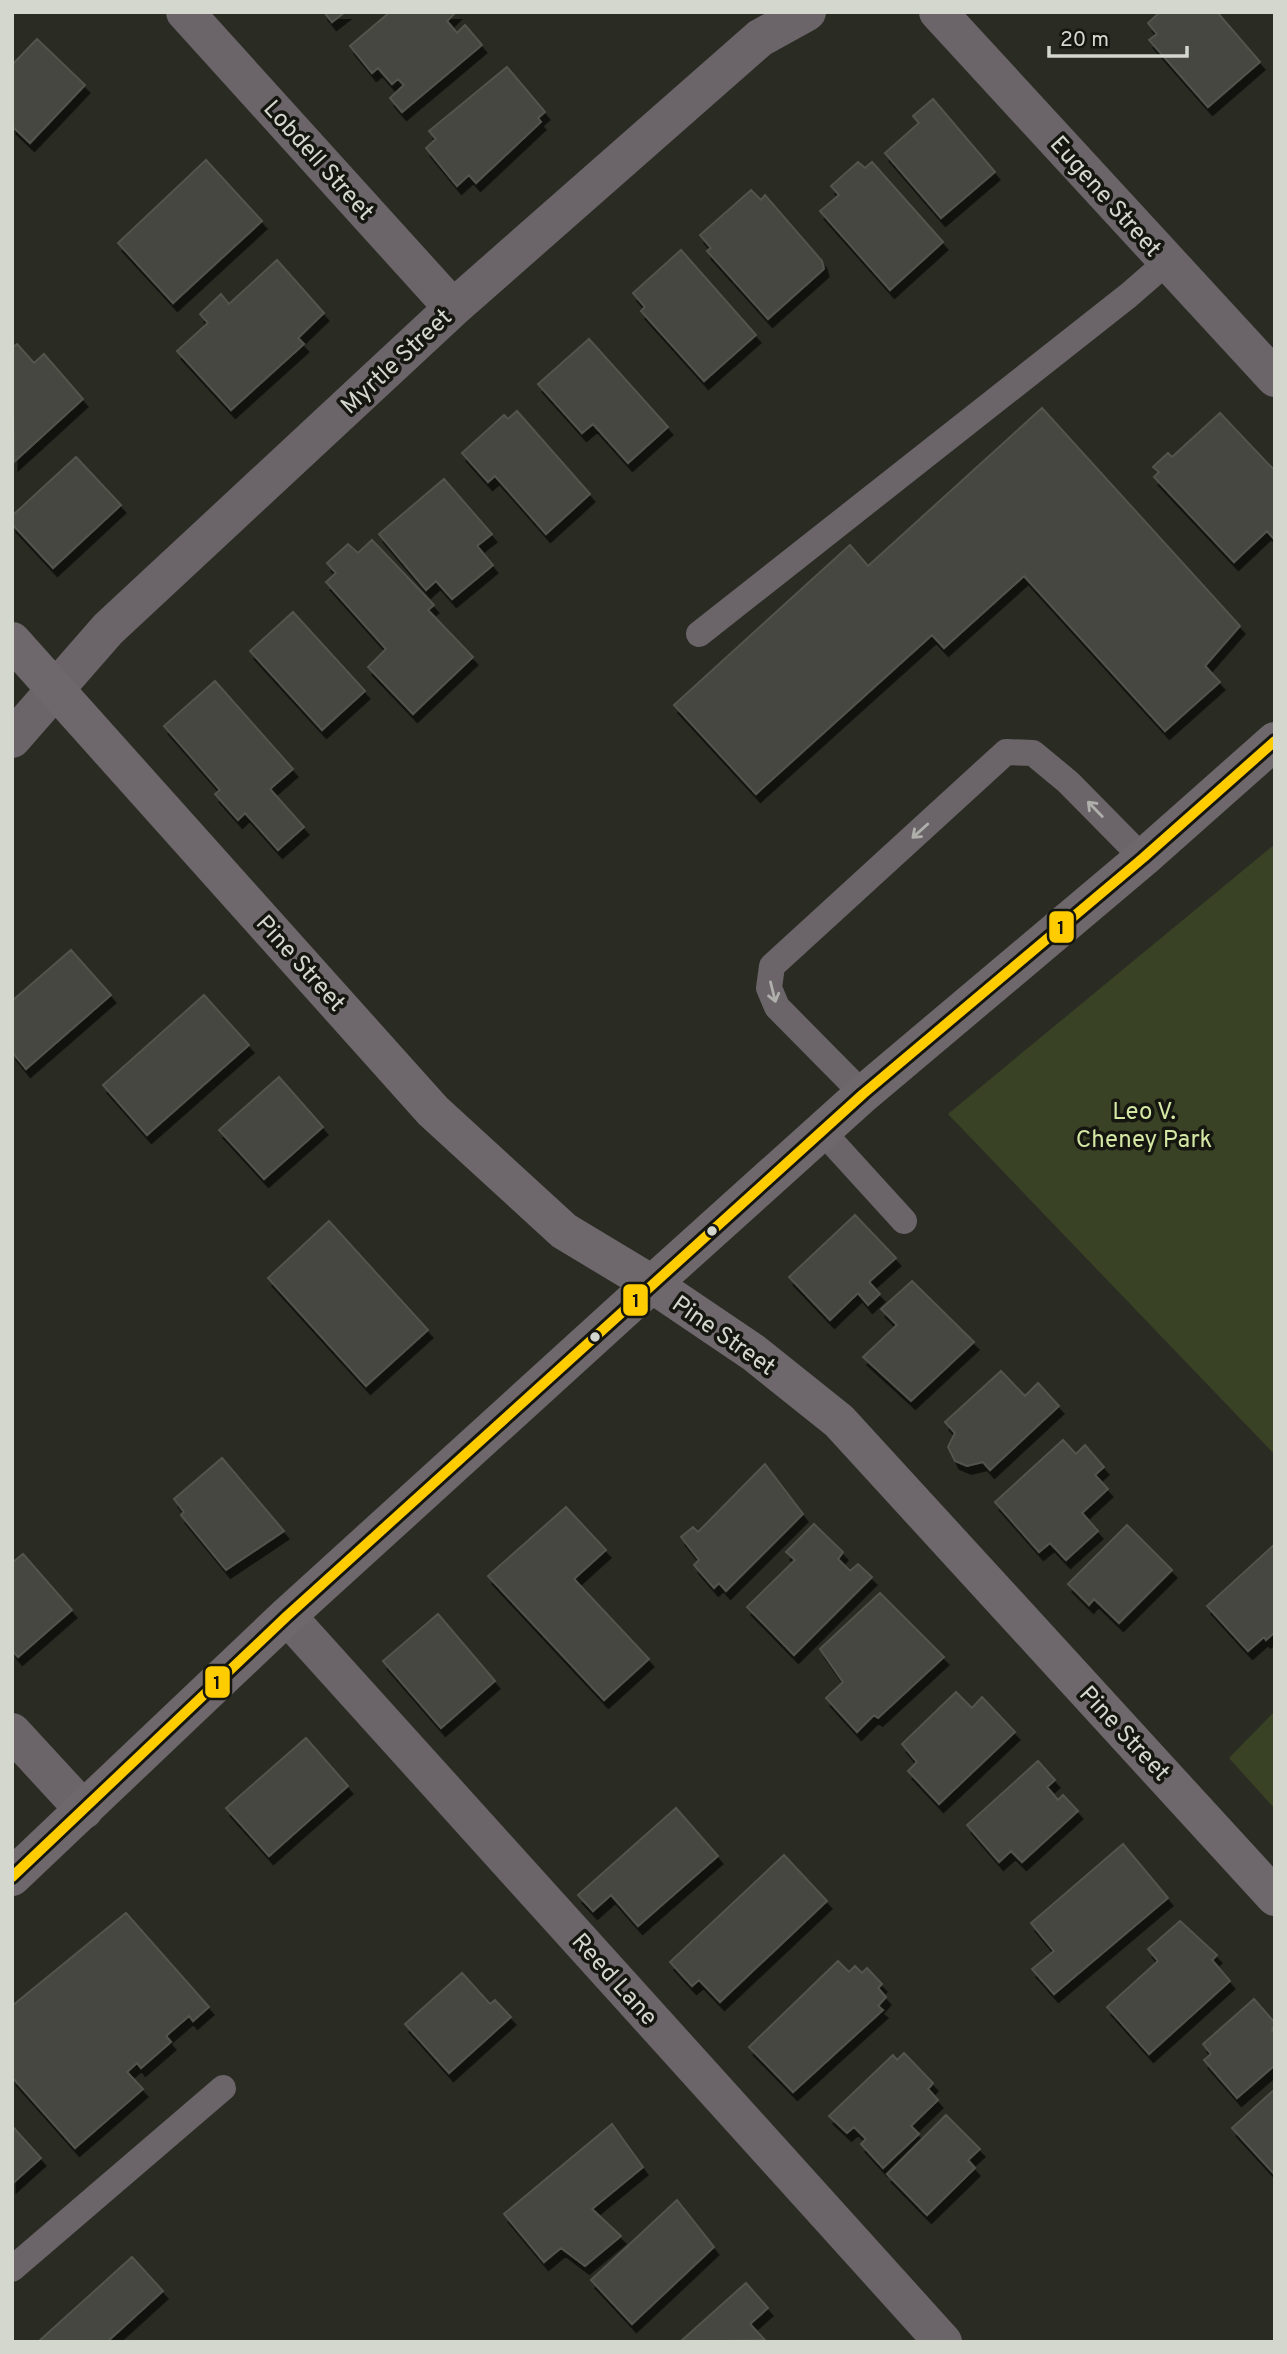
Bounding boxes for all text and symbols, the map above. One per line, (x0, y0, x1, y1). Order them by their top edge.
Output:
scale bar (1049, 14, 1187, 58)
text: 20 m (1060, 27, 1109, 54)
street label: Lobdell Street (256, 95, 379, 228)
street label: Eugene Street (1042, 131, 1167, 264)
street label: Myrtle Street (335, 303, 459, 422)
one-way arrow (1087, 801, 1104, 818)
one-way arrow (911, 823, 929, 839)
street label: Pine Street (248, 910, 351, 1019)
line badge: 1 (1048, 910, 1075, 944)
text: 1 (1057, 917, 1065, 941)
one-way arrow (767, 981, 780, 1003)
park label: Leo V. Cheney Park (1076, 1098, 1212, 1156)
unlabelled marker (705, 1224, 719, 1238)
line badge: 1 (622, 1283, 649, 1317)
text: 1 (632, 1290, 640, 1314)
street label: Pine Street (665, 1290, 780, 1383)
unlabelled marker (588, 1330, 602, 1344)
line badge: 1 (204, 1665, 231, 1699)
text: 1 (213, 1672, 221, 1696)
street label: Pine Street (1072, 1680, 1175, 1788)
street label: Reed Lane (564, 1928, 663, 2033)

